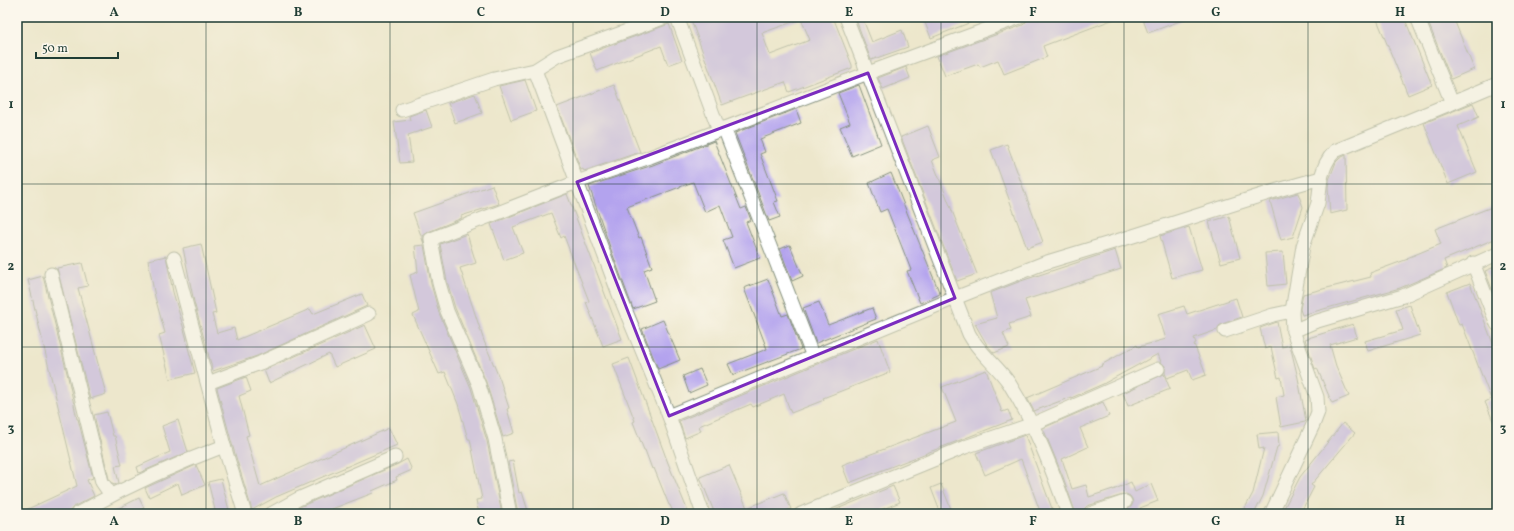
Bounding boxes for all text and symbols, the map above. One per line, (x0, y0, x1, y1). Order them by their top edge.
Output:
text: A (109, 4, 119, 22)
text: B (294, 4, 303, 22)
text: C (477, 4, 485, 22)
text: D (660, 4, 670, 22)
text: E (845, 4, 853, 22)
text: F (1029, 4, 1037, 22)
text: G (1211, 4, 1221, 22)
text: H (1395, 4, 1405, 22)
scale bar (36, 34, 118, 60)
text: 50 m (42, 41, 68, 57)
text: 1 (8, 96, 14, 114)
text: 1 (1500, 96, 1506, 114)
text: 2 (8, 258, 15, 276)
text: 2 (1500, 258, 1507, 276)
text: 3 (8, 420, 15, 438)
text: 3 (1500, 420, 1507, 438)
text: A (109, 513, 119, 531)
text: B (294, 513, 303, 531)
text: C (477, 513, 485, 531)
text: D (660, 513, 670, 531)
text: E (845, 513, 853, 531)
text: F (1029, 513, 1037, 531)
text: G (1211, 513, 1221, 531)
text: H (1395, 513, 1405, 531)

